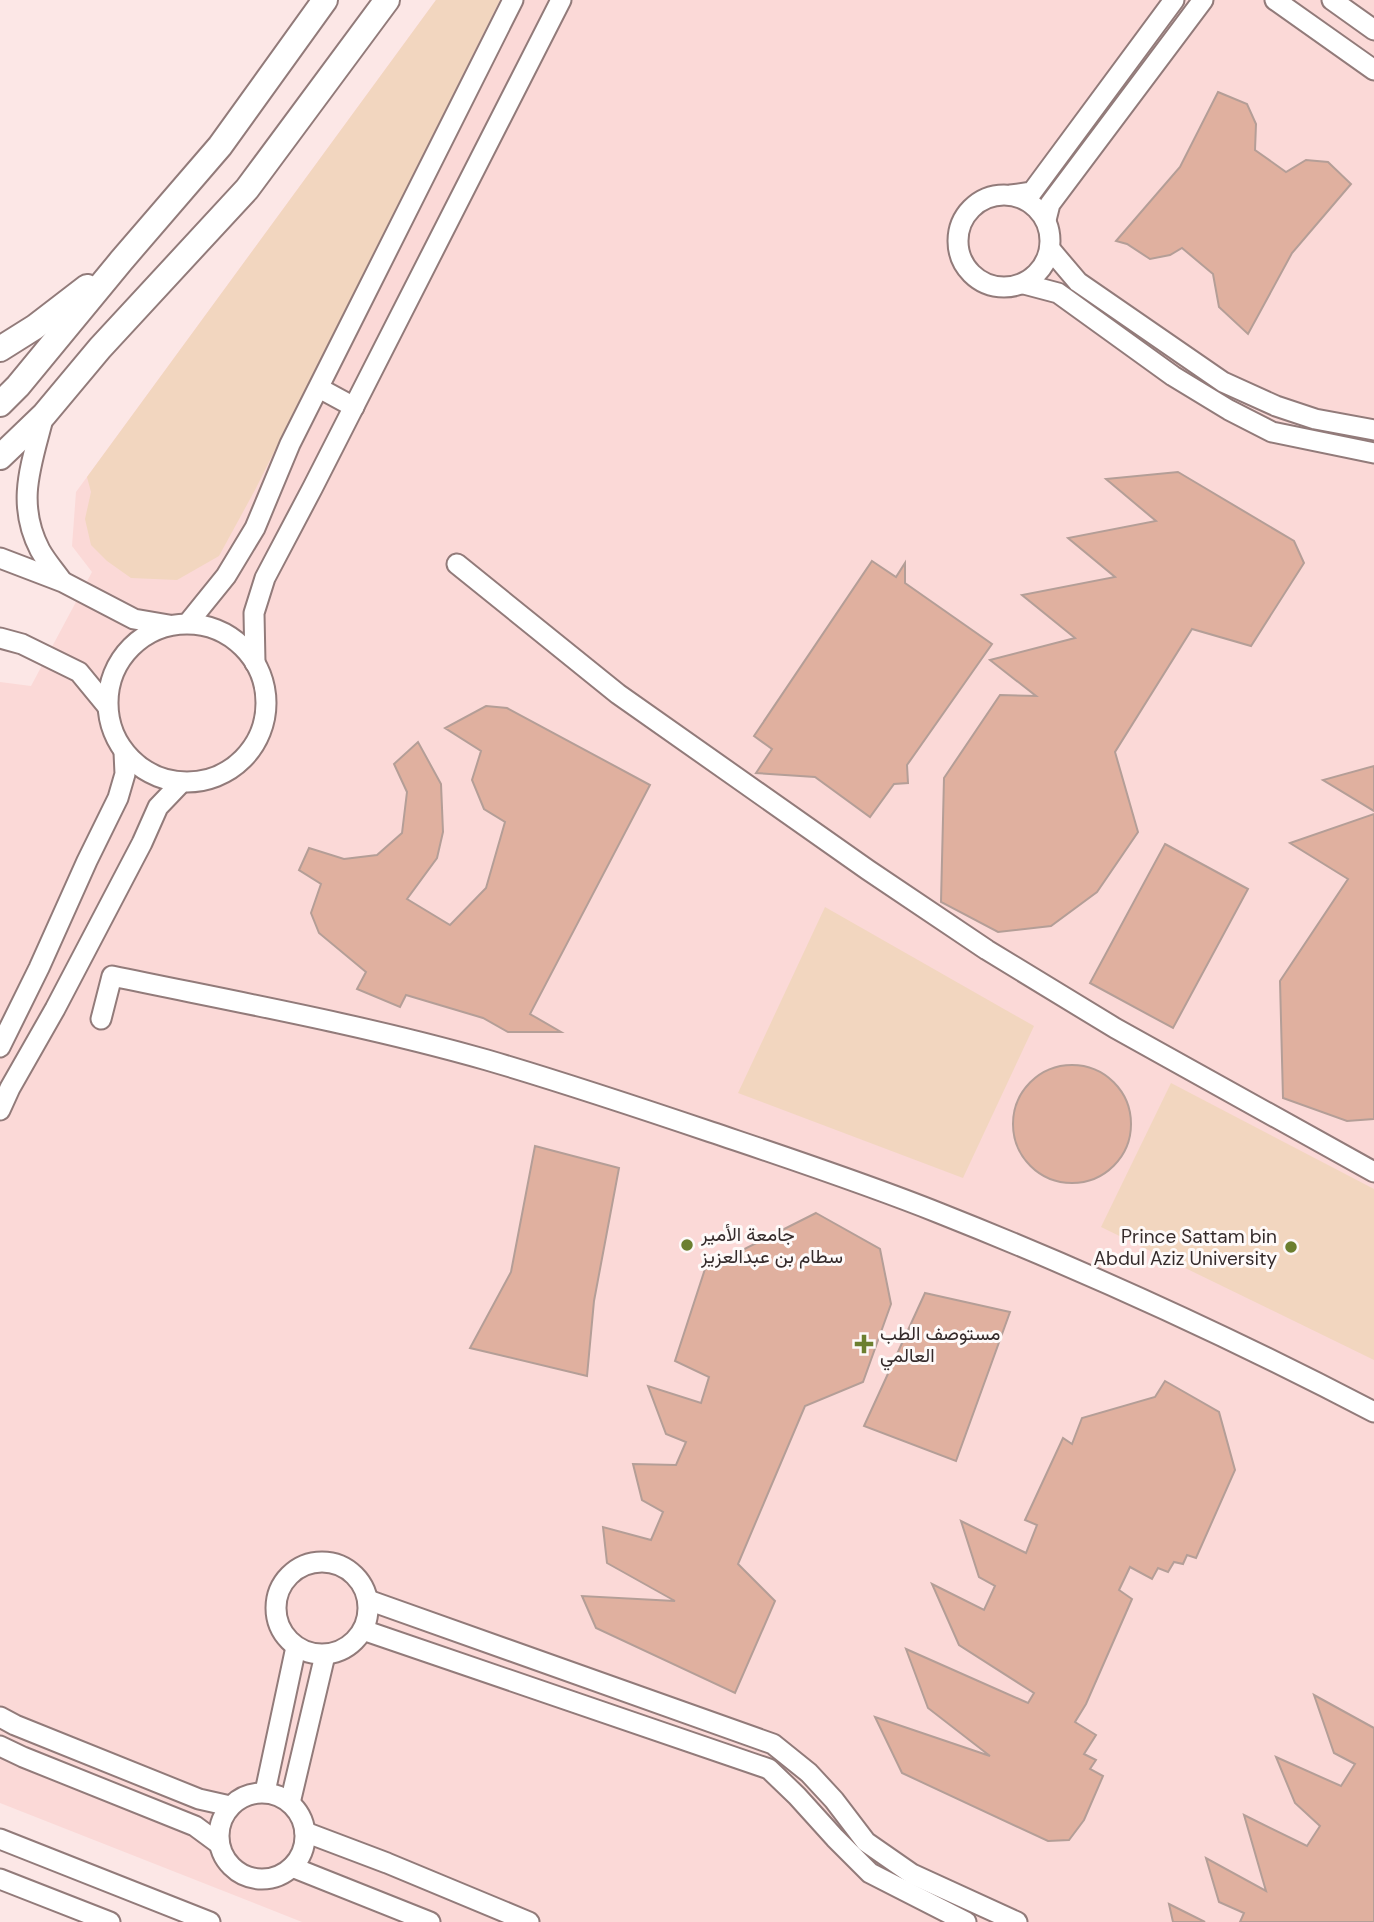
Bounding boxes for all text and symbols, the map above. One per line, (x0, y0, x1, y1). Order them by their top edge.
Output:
place label: جامعة الأمير سطام بن عبدالعزيز (700, 1222, 843, 1269)
place label: Prince Sattam bin Abdul Aziz University (1093, 1224, 1277, 1271)
marker: جامعة الأمير سطام بن عبدالعزيز (679, 1237, 695, 1253)
marker: Prince Sattam bin Abdul Aziz University (1283, 1239, 1299, 1255)
place label: مستوصف الطب العالمي (880, 1321, 1000, 1371)
marker: مستوصف الطب العالمي (854, 1334, 874, 1354)

